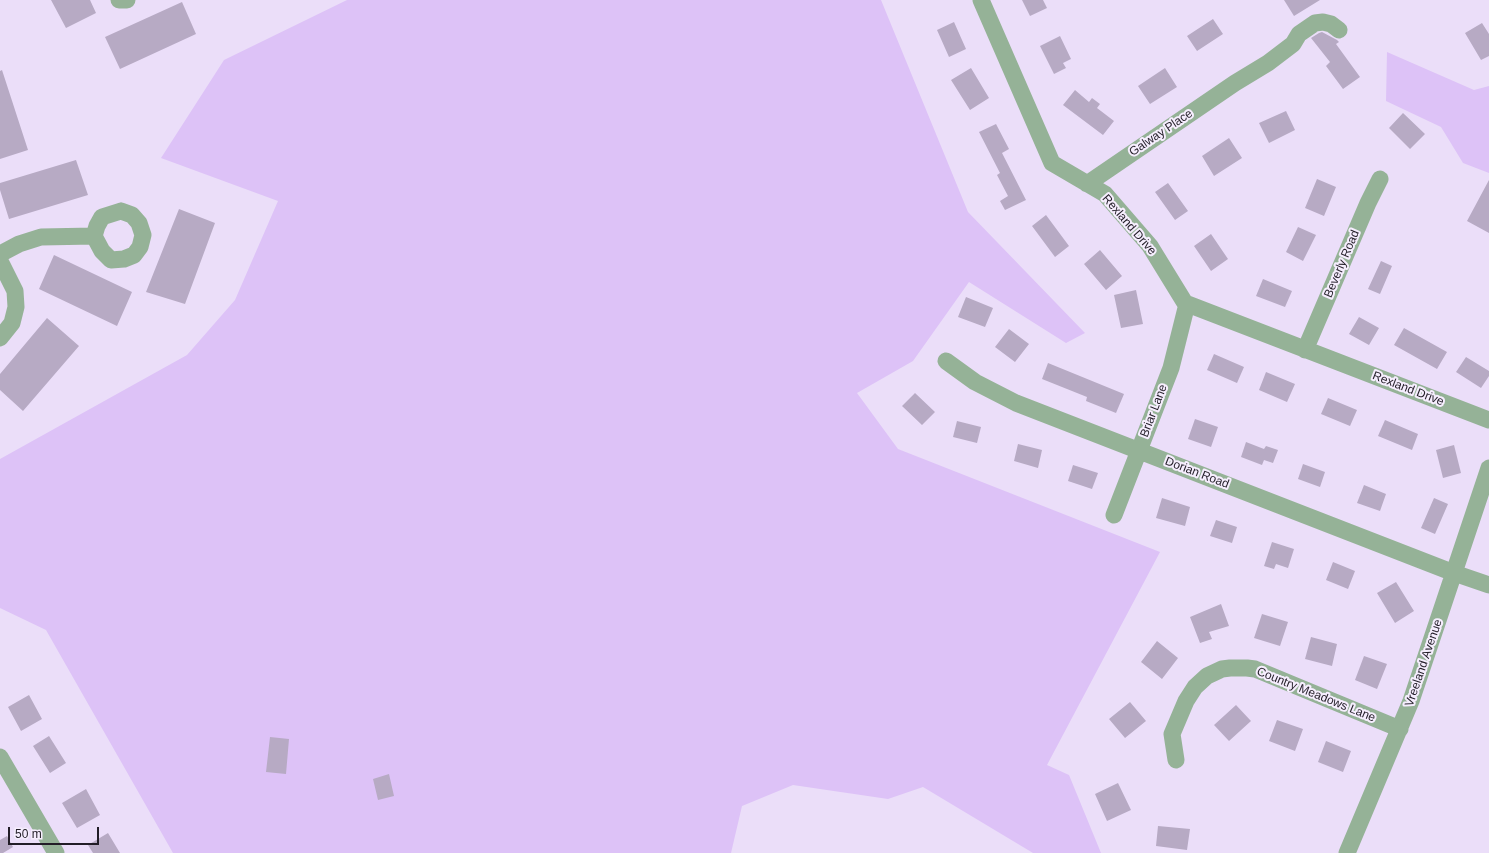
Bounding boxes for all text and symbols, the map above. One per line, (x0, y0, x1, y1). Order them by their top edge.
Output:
street label: Galway Place (1127, 107, 1195, 159)
street label: Rexland Drive (1099, 192, 1159, 258)
street label: Beverly Road (1321, 228, 1363, 300)
street label: Rexland Drive (1370, 369, 1446, 409)
street label: Briar Lane (1137, 383, 1171, 439)
street label: Dorian Road (1163, 454, 1231, 492)
street label: Vreeland Avenue (1402, 617, 1446, 709)
street label: Country Meadows Lane (1255, 665, 1377, 725)
scale bar (10, 819, 101, 845)
text: 50 m (15, 827, 42, 841)

